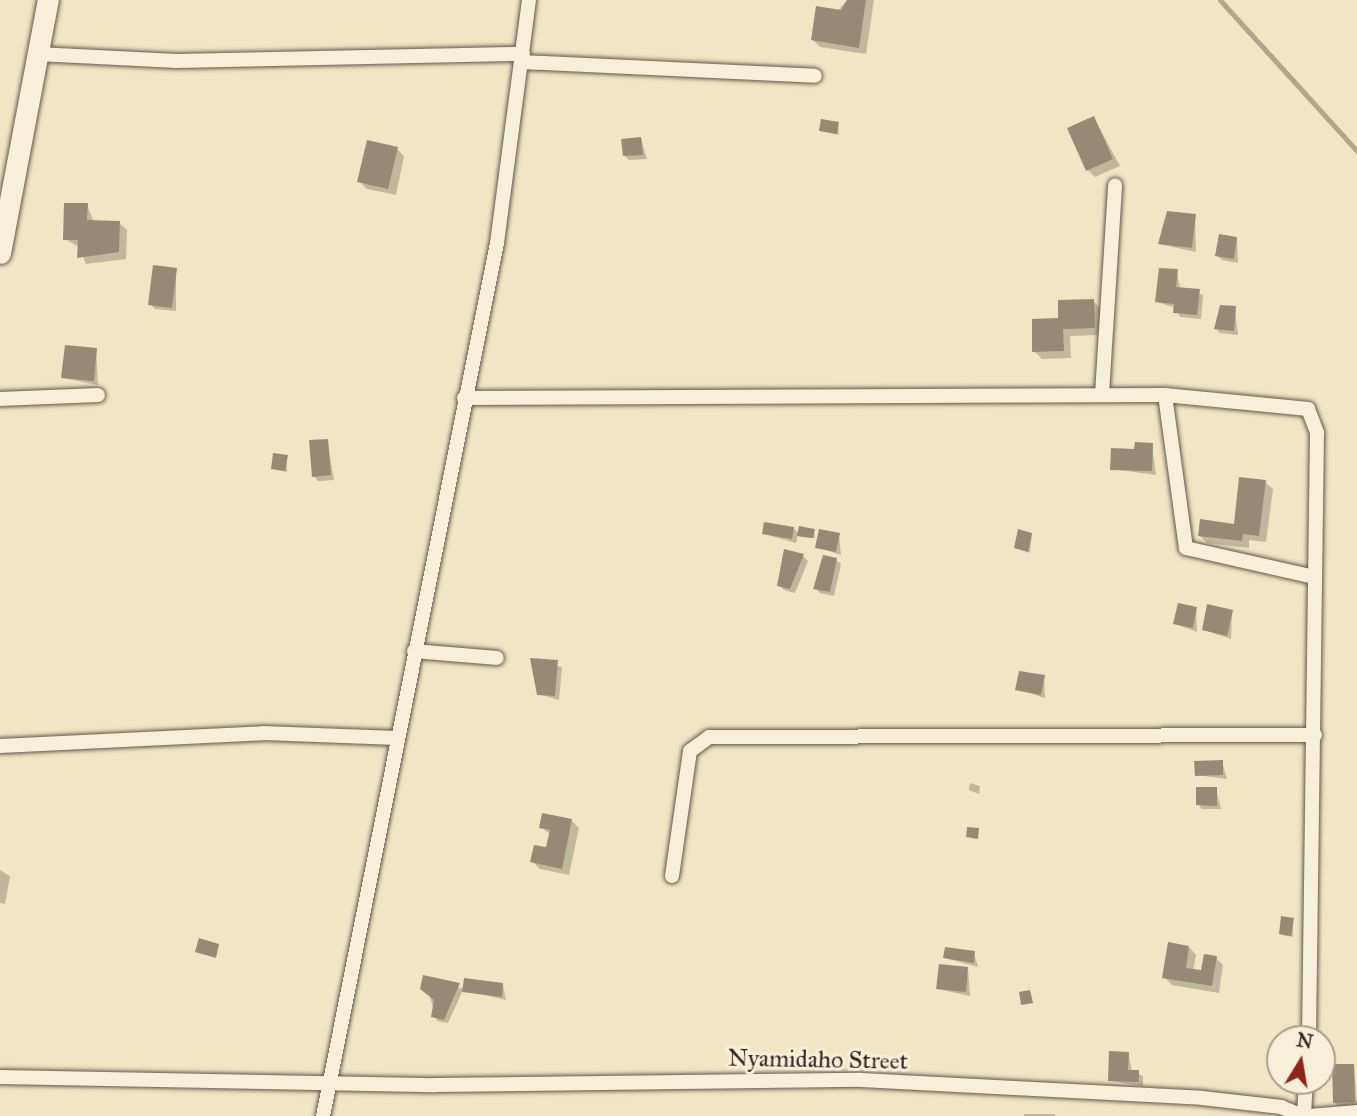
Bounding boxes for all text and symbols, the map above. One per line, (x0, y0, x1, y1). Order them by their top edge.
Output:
north arrow (1266, 1025, 1336, 1095)
text: N (1295, 1028, 1315, 1054)
street label: Nyamidaho Street (728, 1044, 908, 1076)

